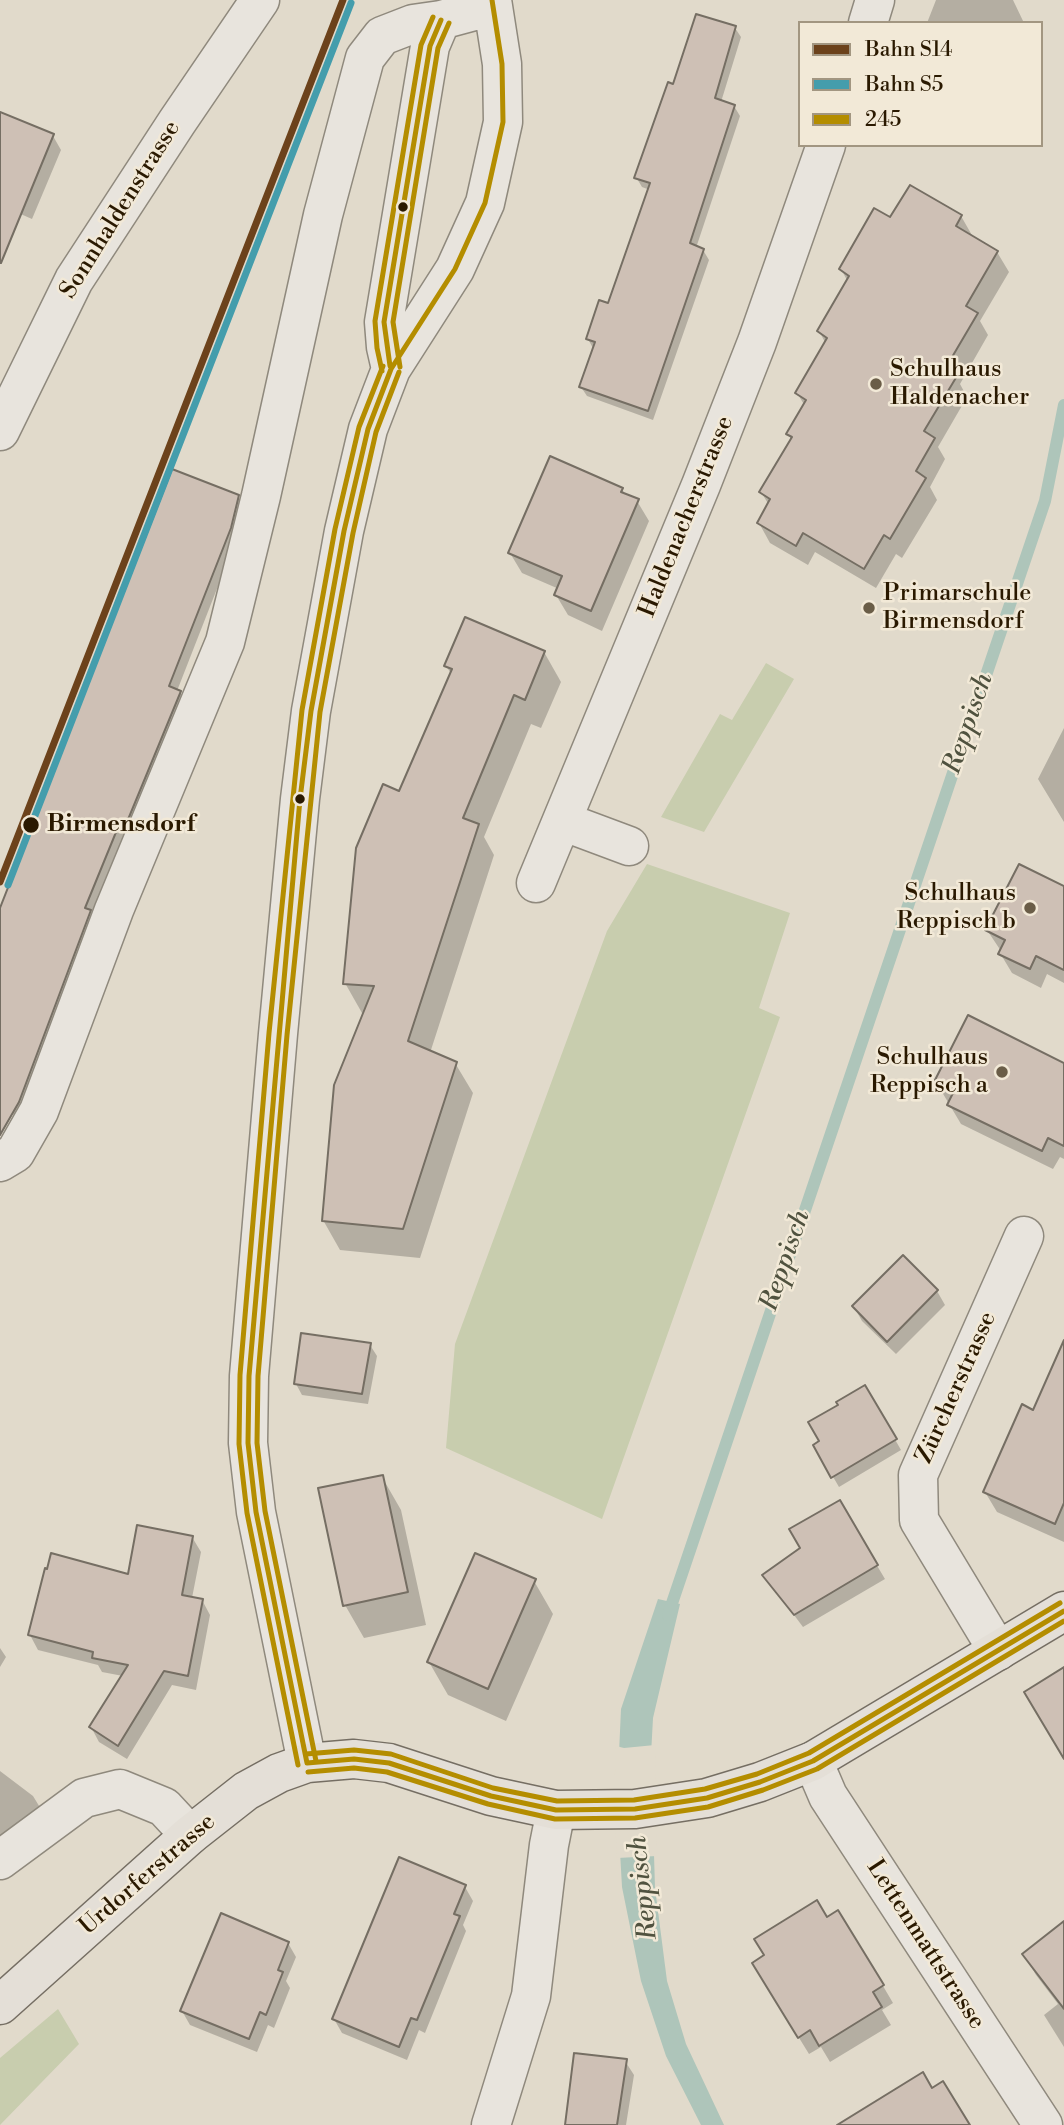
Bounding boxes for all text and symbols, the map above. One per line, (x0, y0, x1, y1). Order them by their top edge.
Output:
legend (798, 21, 1043, 147)
text: Bahn S14 (865, 37, 953, 63)
text: Bahn S5 (865, 72, 943, 98)
text: 245 (865, 107, 901, 133)
street label: Sonnhaldenstrasse (55, 116, 187, 304)
unlabelled marker (396, 200, 410, 214)
place label: Schulhaus Haldenacher (890, 356, 1029, 412)
marker: Schulhaus Haldenacher (868, 376, 884, 392)
street label: Haldenacherstrasse (634, 412, 740, 622)
place label: Primarschule Birmensdorf (883, 580, 1031, 636)
marker: Primarschule Birmensdorf (861, 600, 877, 616)
water label: Reppisch (937, 670, 1001, 778)
unlabelled marker (293, 792, 307, 806)
place label: Birmensdorf (47, 811, 195, 839)
marker: Birmensdorf (21, 815, 41, 835)
place label: Schulhaus Reppisch b (896, 880, 1016, 936)
marker: Schulhaus Reppisch b (1022, 900, 1038, 916)
place label: Schulhaus Reppisch a (870, 1044, 988, 1100)
marker: Schulhaus Reppisch a (994, 1064, 1010, 1080)
water label: Reppisch (754, 1207, 818, 1315)
street label: Zürcherstrasse (911, 1308, 1003, 1468)
street label: Urdorferstrasse (74, 1808, 222, 1942)
water label: Reppisch (623, 1835, 665, 1941)
street label: Lettenmattstrasse (860, 1855, 990, 2035)

